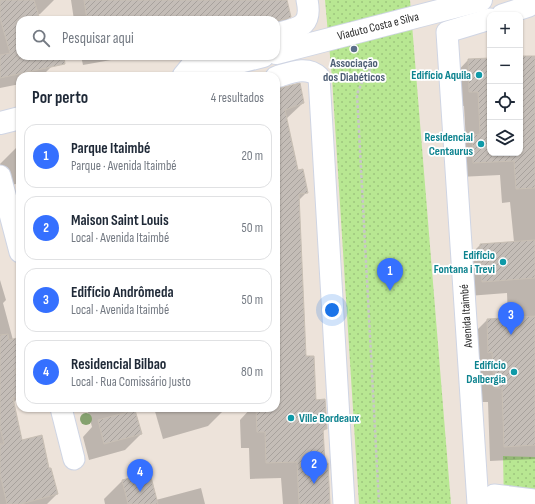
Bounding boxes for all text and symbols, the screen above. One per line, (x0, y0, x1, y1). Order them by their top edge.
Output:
street label: Viaduto Costa e Silva (336, 9, 421, 44)
map controls (487, 12, 523, 156)
button: + (487, 12, 523, 48)
search box (16, 16, 280, 60)
icon: search (30, 27, 52, 49)
text: Pesquisar aqui (62, 29, 134, 48)
marker: Associação dos Diabéticos (349, 44, 359, 54)
button: − (487, 48, 523, 84)
place label: Associação dos Diabéticos (323, 56, 385, 85)
place label: Edifício Aquila (411, 68, 471, 83)
marker: Edifício Aquila (474, 70, 484, 80)
button: locate (487, 84, 523, 120)
text: Por perto (32, 88, 88, 108)
text: 4 resultados (211, 90, 264, 106)
button: layers (487, 120, 523, 156)
place label: Residencial Centaurus (425, 130, 473, 159)
text: Parque Itaimbé (71, 139, 150, 158)
marker: Residencial Centaurus (476, 139, 486, 149)
text: 1 (43, 148, 49, 164)
text: 20 m (241, 148, 263, 164)
text: Parque · Avenida Itaimbé (71, 158, 177, 174)
text: Maison Saint Louis (71, 211, 169, 230)
text: 2 (43, 220, 49, 236)
text: 50 m (242, 220, 263, 236)
text: Local · Avenida Itaimbé (71, 230, 169, 246)
place label: Edifício Fontana i Trevi (434, 248, 495, 277)
marker: Edifício Fontana i Trevi (498, 257, 508, 267)
pin: 1 (377, 258, 403, 291)
text: Edifício Andrômeda (71, 283, 174, 302)
street label: Avenida Itaimbé (457, 284, 476, 349)
text: 3 (43, 292, 49, 308)
text: 50 m (242, 292, 263, 308)
your location (322, 300, 342, 320)
text: Local · Avenida Itaimbé (71, 302, 169, 318)
pin: 3 (498, 302, 524, 335)
text: Residencial Bilbao (71, 355, 166, 374)
place label: Edifício Dalbergia (466, 358, 506, 387)
text: 4 (43, 364, 49, 380)
text: 80 m (241, 364, 263, 380)
marker: Edifício Dalbergia (509, 367, 519, 377)
text: Local · Rua Comissário Justo (71, 374, 191, 390)
place label: Ville Bordeaux (299, 411, 359, 426)
marker: Ville Bordeaux (286, 413, 296, 423)
pin: 2 (301, 451, 327, 484)
pin: 4 (127, 459, 153, 492)

